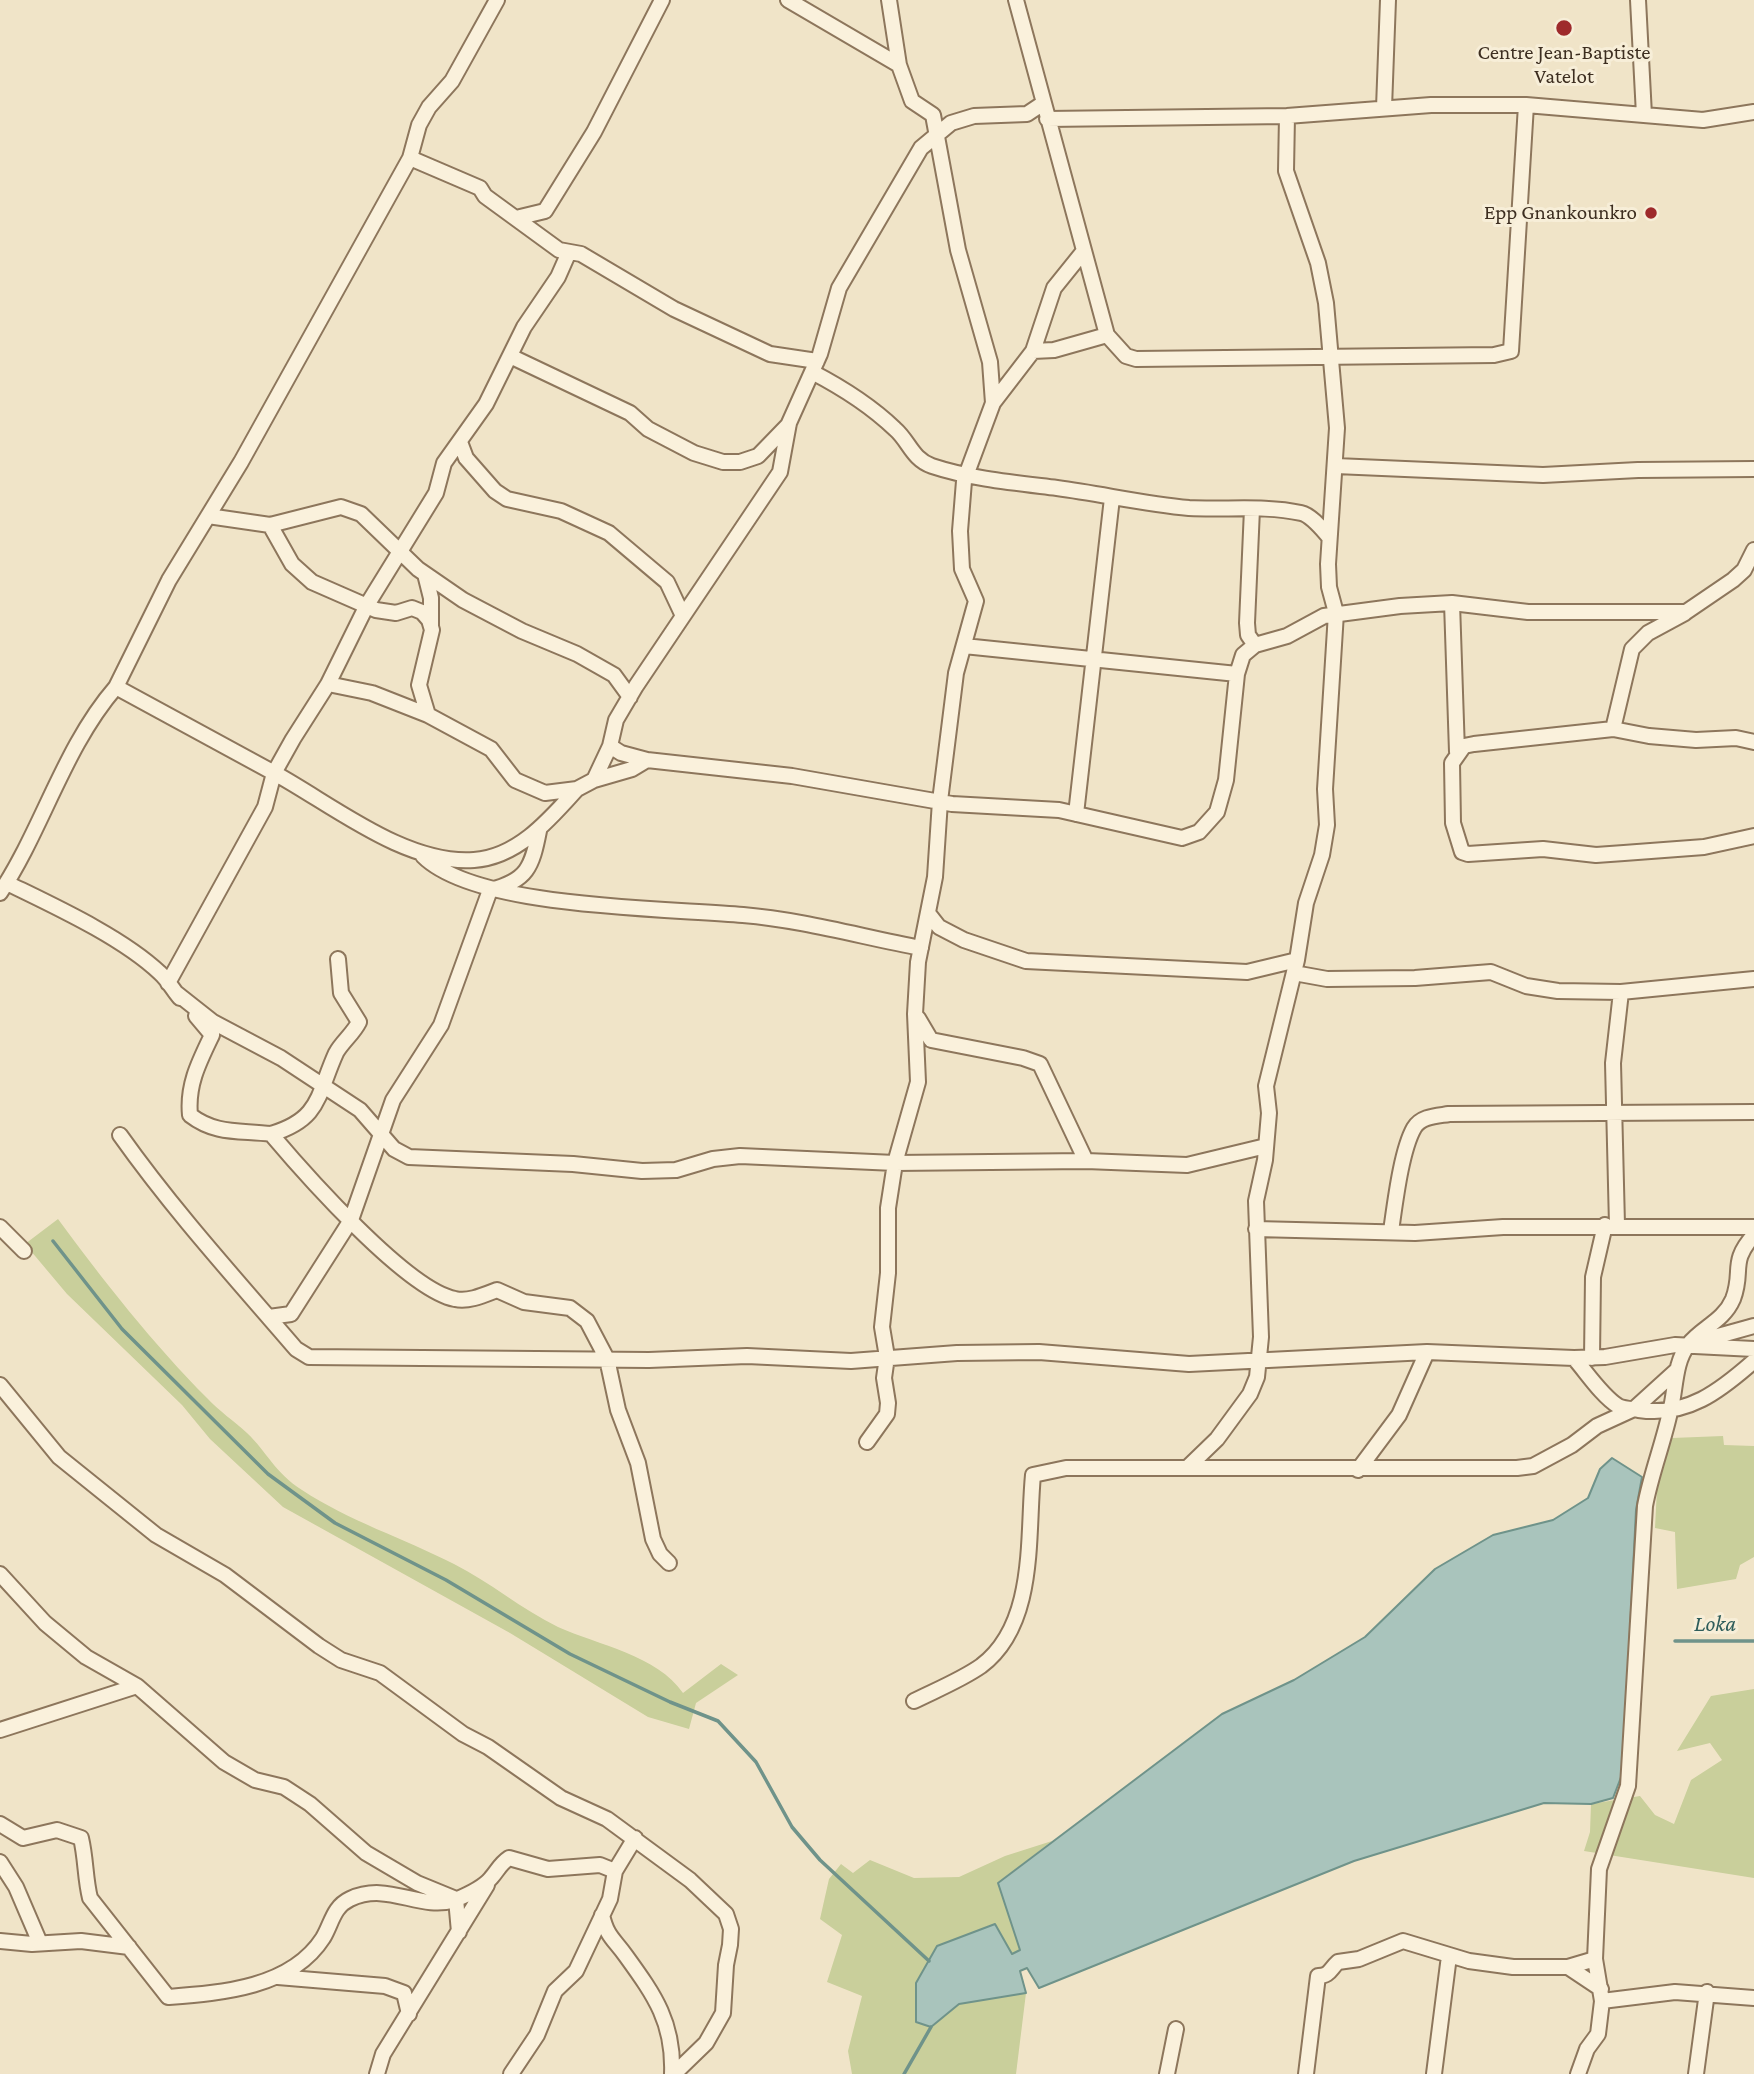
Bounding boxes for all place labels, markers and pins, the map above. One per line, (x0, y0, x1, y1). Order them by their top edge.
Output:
marker: Centre Jean-Baptiste Vatelot (1554, 18, 1574, 38)
place label: Centre Jean-Baptiste Vatelot (1478, 40, 1650, 90)
place label: Epp Gnankounkro (1484, 200, 1637, 226)
marker: Epp Gnankounkro (1643, 205, 1659, 221)

